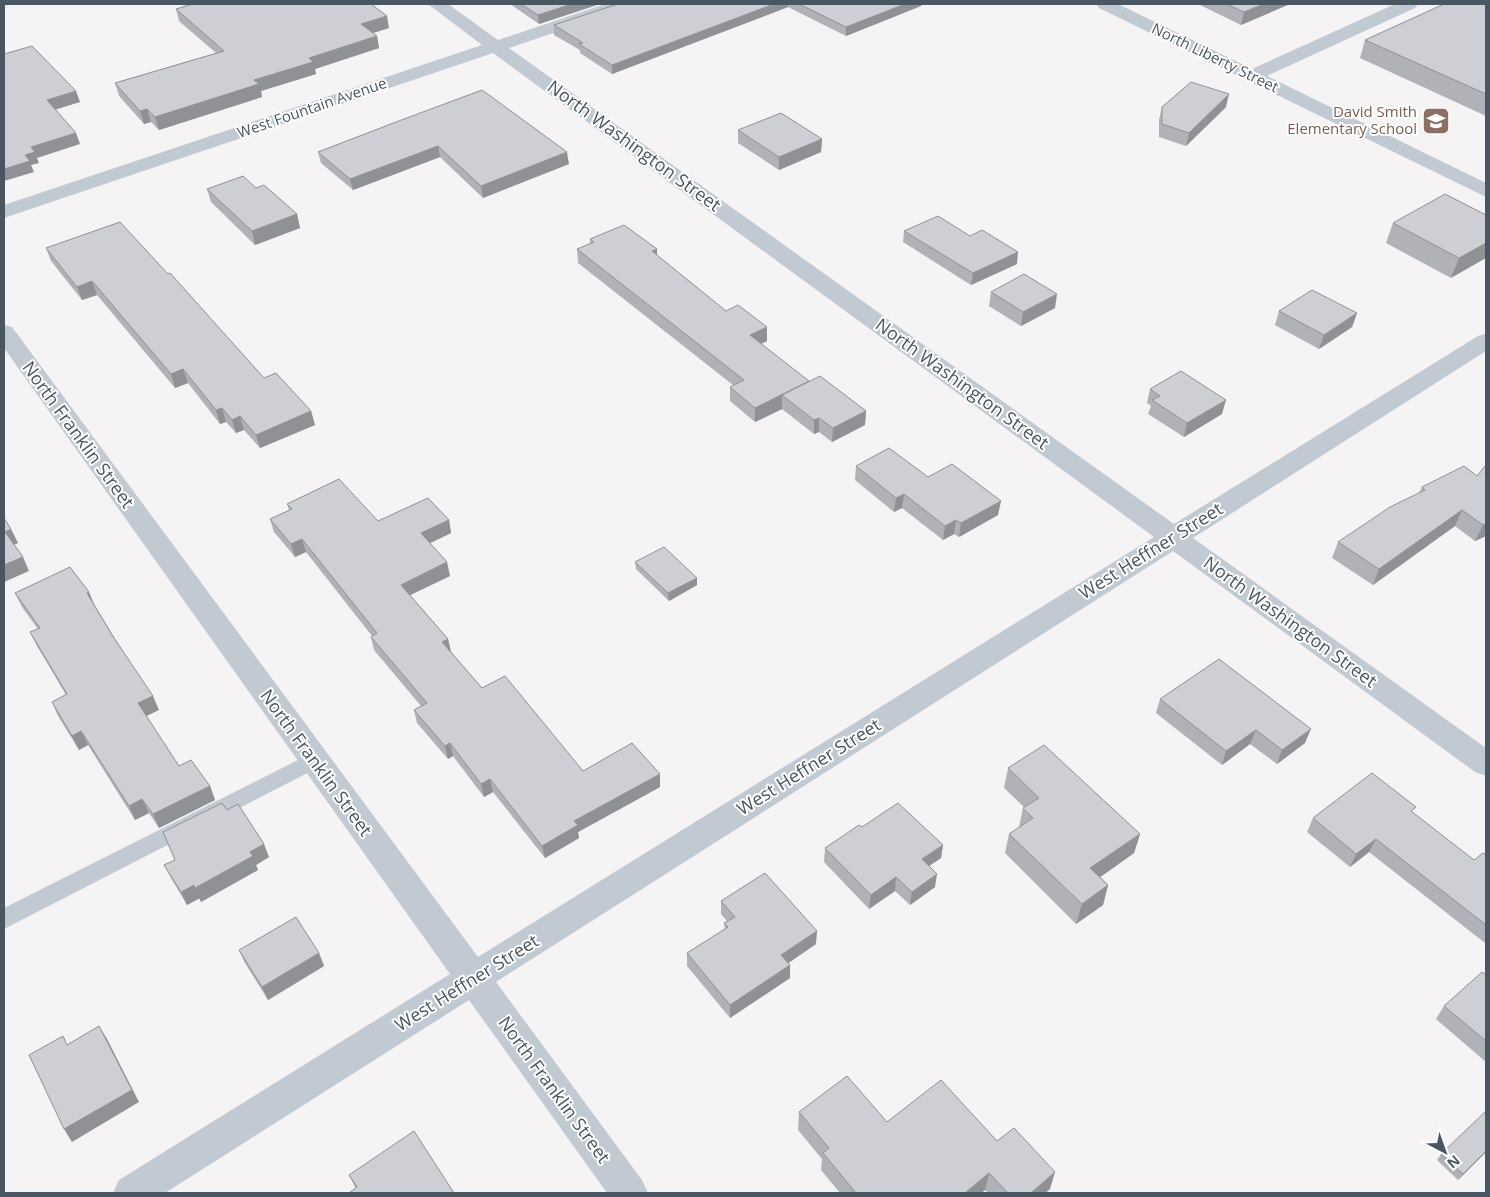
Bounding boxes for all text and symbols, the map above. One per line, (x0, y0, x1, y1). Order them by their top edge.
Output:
street label: North Liberty Street (1149, 18, 1282, 97)
street label: West Fountain Avenue (234, 72, 389, 142)
street label: North Washington Street (543, 74, 726, 216)
place label: David Smith Elementary School (1287, 101, 1417, 138)
school or university icon: David Smith Elementary School (1421, 106, 1451, 136)
street label: North Washington Street (871, 312, 1054, 454)
street label: North Franklin Street (17, 356, 140, 513)
street label: West Heffner Street (1074, 496, 1227, 604)
street label: North Washington Street (1199, 550, 1382, 692)
street label: North Franklin Street (255, 684, 378, 841)
street label: West Heffner Street (732, 712, 885, 820)
street label: West Heffner Street (390, 928, 543, 1036)
street label: North Franklin Street (493, 1011, 616, 1168)
north arrow (1420, 1127, 1470, 1177)
text: N (1443, 1151, 1464, 1173)

